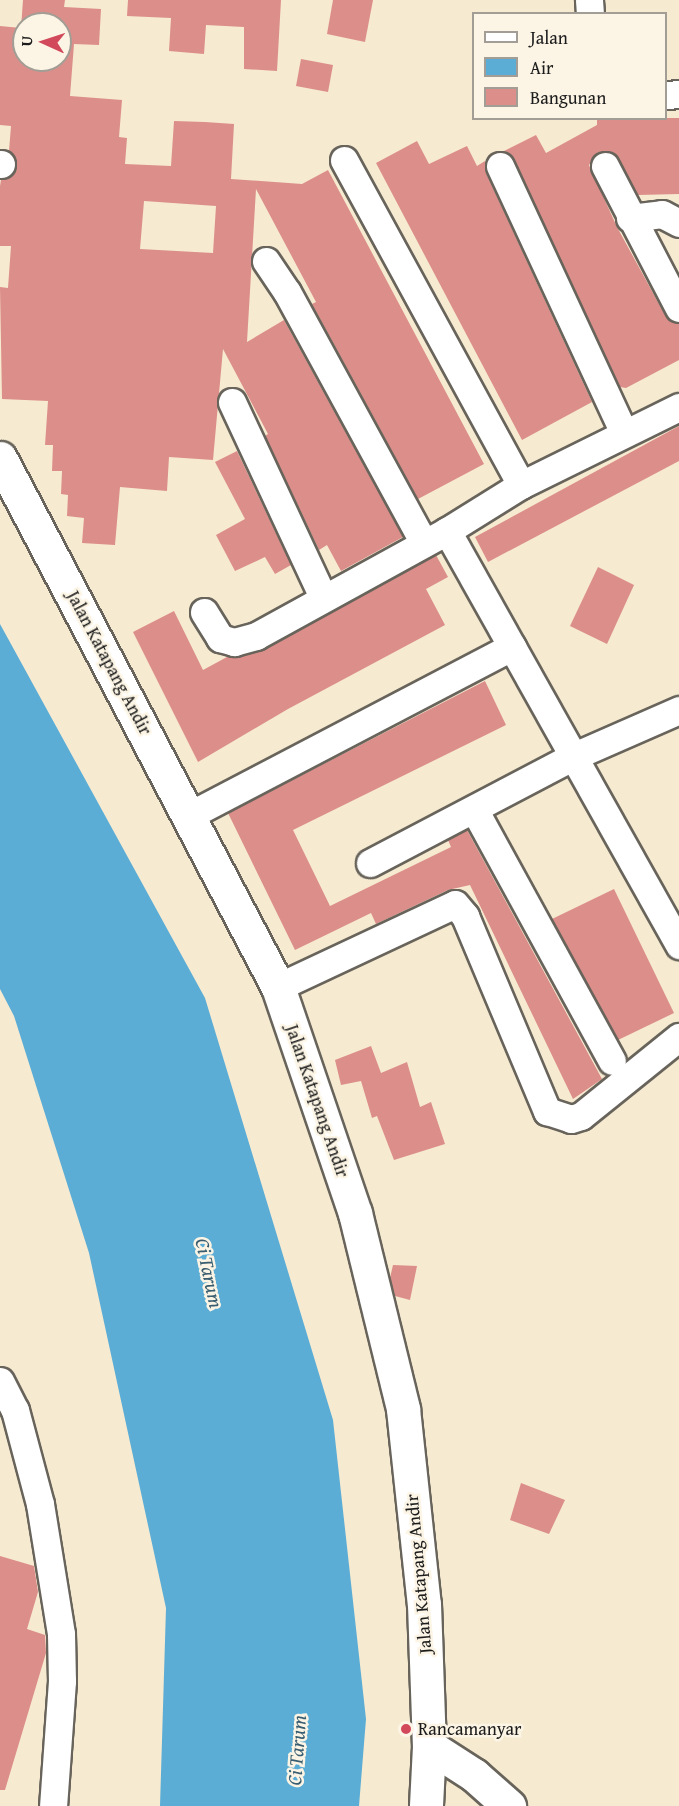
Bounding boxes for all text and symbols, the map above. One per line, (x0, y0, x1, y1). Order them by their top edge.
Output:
north arrow (12, 12, 72, 72)
legend (472, 12, 667, 120)
text: Jalan (530, 24, 568, 51)
text: U (14, 35, 38, 47)
text: Air (530, 54, 553, 81)
text: Bangunan (530, 84, 606, 111)
street label: Jalan Katapang Andir (62, 587, 156, 739)
street label: Jalan Katapang Andir (281, 1022, 353, 1180)
water label: Ci Tarum (191, 1236, 229, 1310)
street label: Jalan Katapang Andir (401, 1493, 437, 1655)
water label: Ci Tarum (282, 1714, 310, 1786)
place label: Rancamanyar (418, 1718, 521, 1740)
marker: Rancamanyar (399, 1722, 413, 1736)

